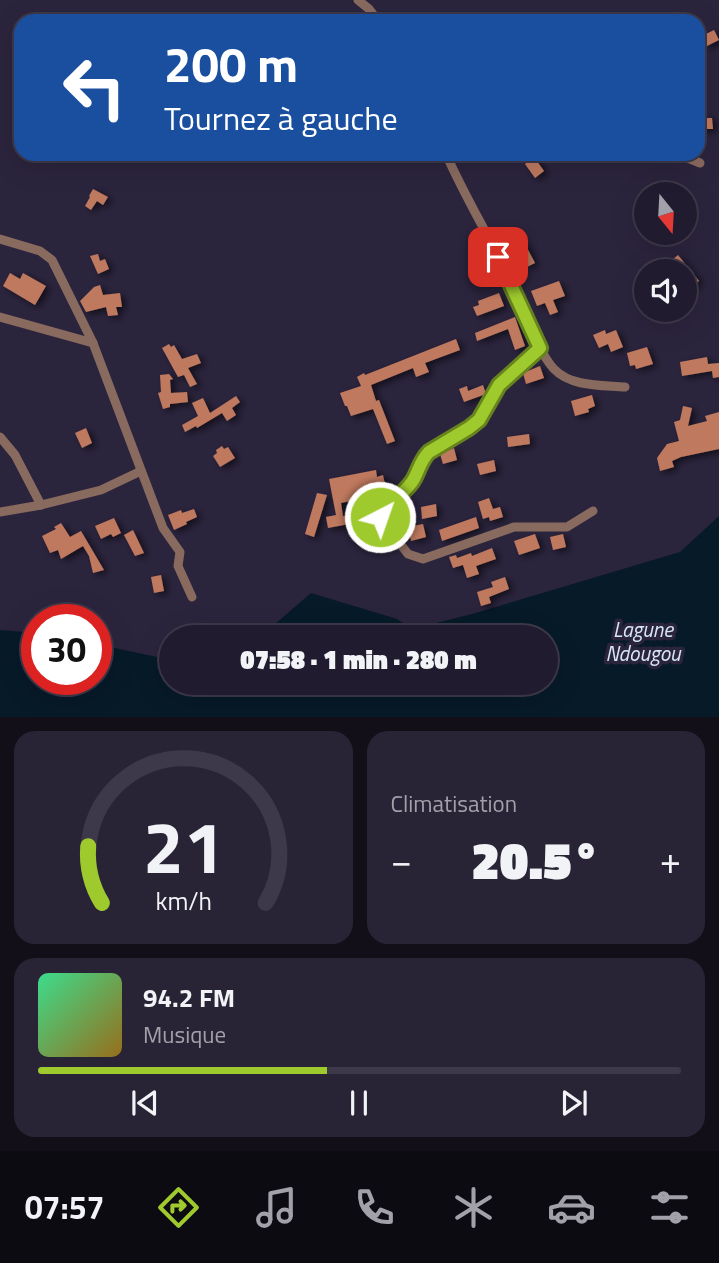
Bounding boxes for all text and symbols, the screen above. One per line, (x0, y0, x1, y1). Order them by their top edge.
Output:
text: 200 m (164, 26, 298, 101)
icon: left (49, 42, 140, 133)
text: Tournez à gauche (164, 94, 398, 142)
north arrow (634, 182, 696, 245)
map controls (634, 182, 697, 322)
pin (468, 227, 528, 287)
icon: arrive (479, 238, 517, 276)
button: sound (634, 259, 697, 322)
position arrow (343, 480, 417, 554)
speed limit sign: 30 (21, 604, 112, 695)
water label: Lagune Ndougou (605, 613, 682, 669)
text: 07:58 · 1 min · 280 m (240, 640, 477, 679)
text: Climatisation (391, 786, 517, 821)
text: 21 (142, 792, 224, 902)
text: 20.5° (471, 820, 600, 899)
text: − (391, 831, 412, 889)
text: + (660, 831, 681, 889)
text: km/h (155, 882, 212, 920)
text: 94.2 FM (143, 978, 235, 1017)
text: Musique (143, 1017, 226, 1052)
icon: previous (126, 1084, 164, 1122)
icon: pause (340, 1084, 378, 1122)
icon: next (555, 1084, 593, 1122)
text: 07:57 (25, 1183, 105, 1231)
icon: directions (154, 1183, 203, 1232)
icon: music (252, 1183, 301, 1232)
icon: phone (350, 1183, 399, 1232)
icon: climate (449, 1183, 498, 1232)
icon: car (547, 1183, 596, 1232)
icon: filters (645, 1183, 694, 1232)

